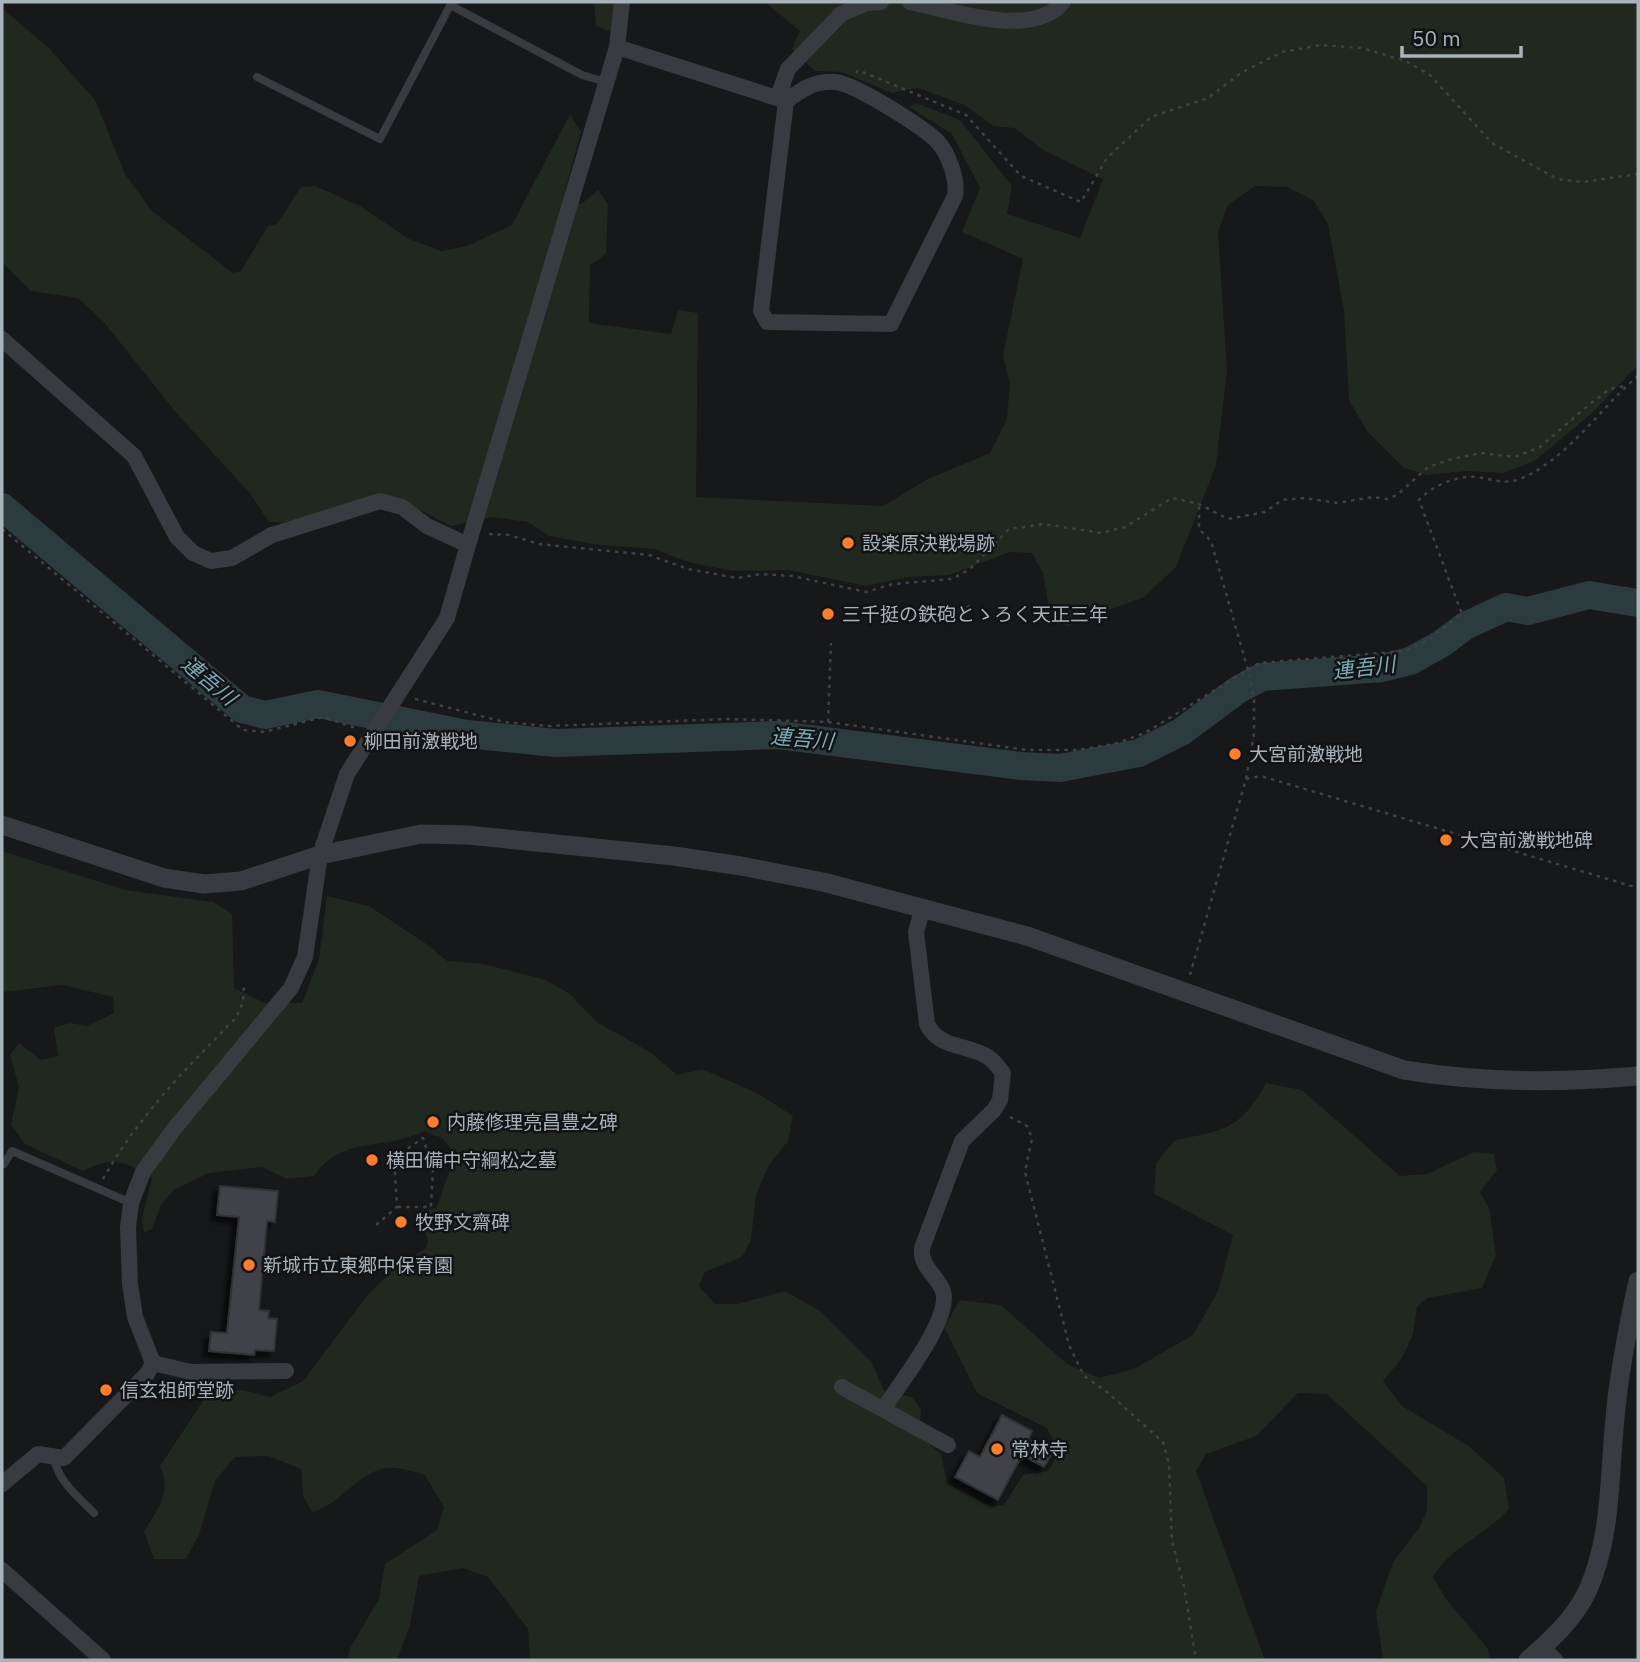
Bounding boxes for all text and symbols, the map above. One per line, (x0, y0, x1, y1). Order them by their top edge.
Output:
scale bar (1402, 14, 1521, 58)
text: 50 m (1412, 24, 1461, 52)
place label: 設楽原決戦場跡 (862, 531, 995, 555)
marker: 設楽原決戦場跡 (840, 535, 856, 551)
place label: 三千挺の鉄砲とゝろく天正三年 (842, 602, 1108, 626)
marker: 三千挺の鉄砲とゝろく天正三年 (820, 606, 836, 622)
water label: 連吾川 (177, 649, 244, 712)
water label: 連吾川 (1331, 649, 1399, 685)
water label: 連吾川 (769, 721, 837, 755)
place label: 柳田前激戦地 (364, 729, 478, 753)
marker: 柳田前激戦地 (342, 733, 358, 749)
place label: 大宮前激戦地 (1249, 742, 1363, 766)
marker: 大宮前激戦地 (1227, 746, 1243, 762)
place label: 大宮前激戦地碑 (1460, 828, 1593, 852)
marker: 大宮前激戦地碑 (1438, 832, 1454, 848)
place label: 内藤修理亮昌豊之碑 (447, 1110, 618, 1134)
marker: 内藤修理亮昌豊之碑 (425, 1114, 441, 1130)
place label: 横田備中守綱松之墓 (386, 1148, 557, 1172)
marker: 横田備中守綱松之墓 (364, 1152, 380, 1168)
place label: 牧野文齋碑 (415, 1210, 510, 1234)
marker: 牧野文齋碑 (393, 1214, 409, 1230)
place label: 新城市立東郷中保育園 (263, 1253, 453, 1277)
marker: 新城市立東郷中保育園 (241, 1257, 257, 1273)
place label: 信玄祖師堂跡 (120, 1378, 234, 1402)
marker: 信玄祖師堂跡 (98, 1382, 114, 1398)
place label: 常林寺 (1011, 1437, 1068, 1461)
marker: 常林寺 (989, 1441, 1005, 1457)

